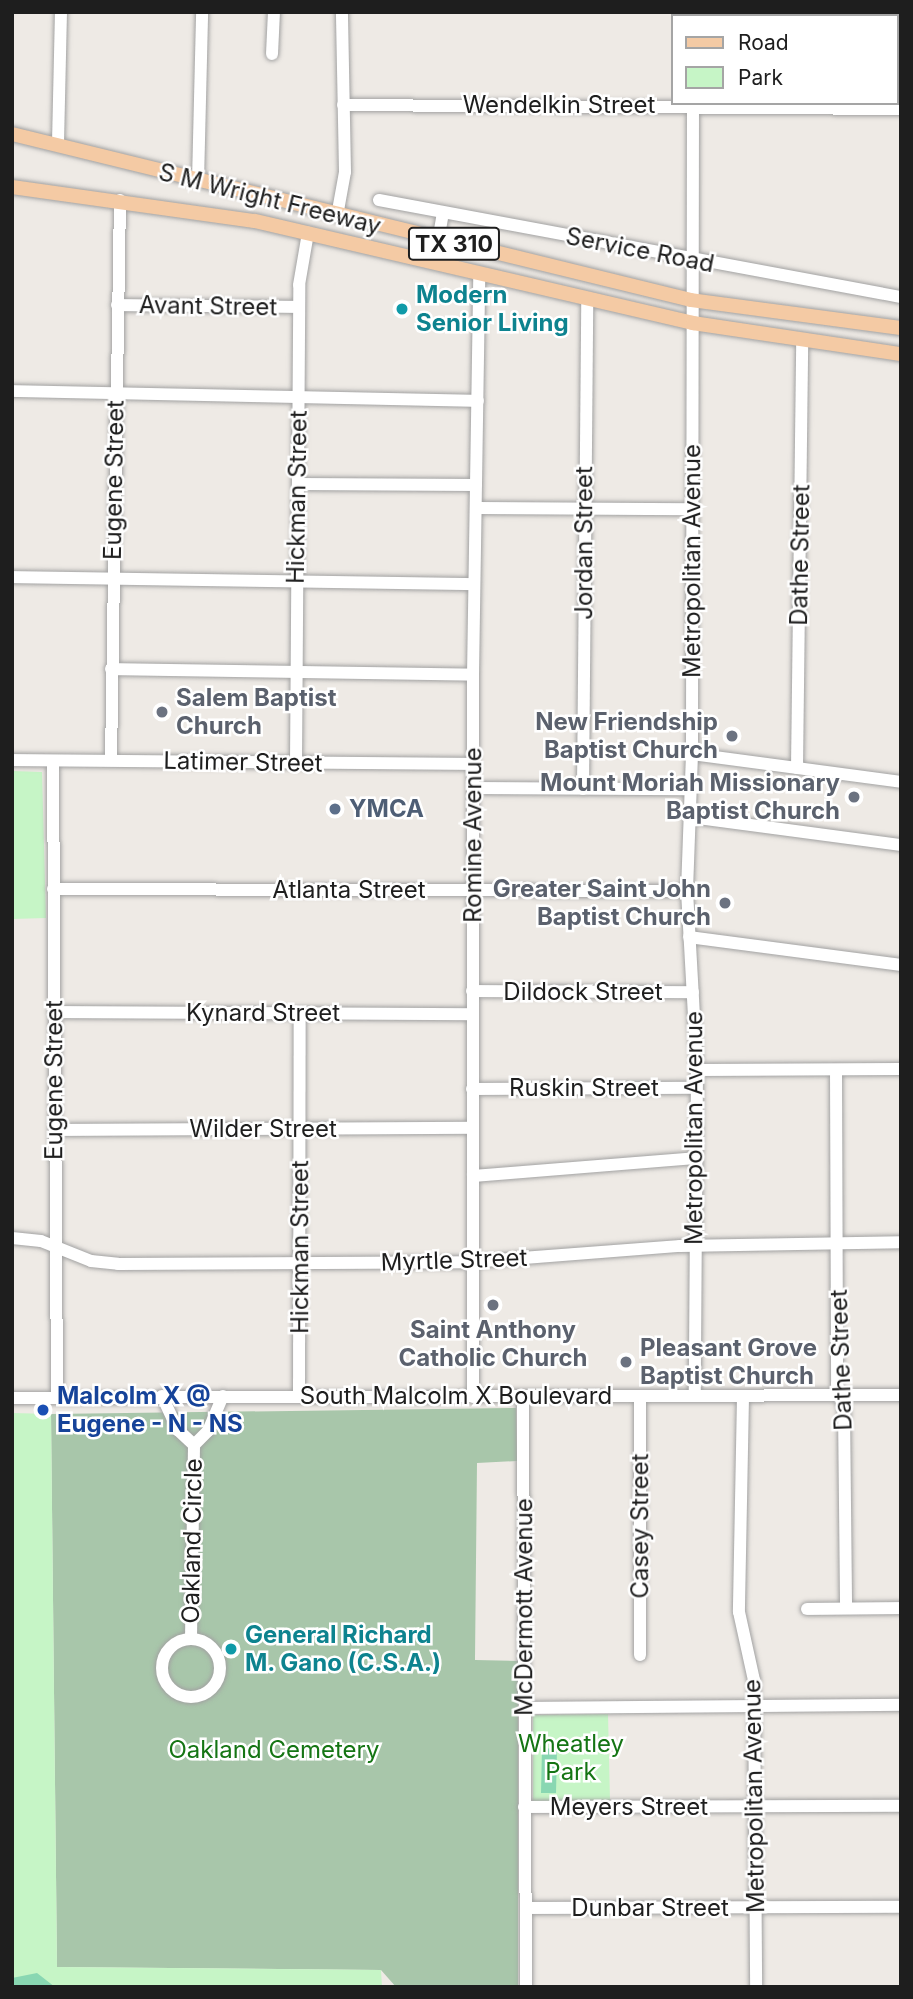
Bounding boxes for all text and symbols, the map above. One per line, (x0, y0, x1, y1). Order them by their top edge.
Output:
legend (671, 14, 899, 105)
text: Road (738, 30, 789, 55)
text: Park (738, 65, 783, 90)
street label: Wendelkin Street (463, 91, 655, 119)
street label: S M Wright Freeway (156, 157, 384, 241)
street label: Service Road (563, 222, 717, 278)
road number: TX 310 (407, 224, 501, 264)
place label: Modern Senior Living (416, 281, 569, 337)
street label: Avant Street (139, 290, 277, 322)
marker: Modern Senior Living (394, 301, 410, 317)
street label: Eugene Street (98, 400, 130, 560)
street label: Hickman Street (281, 410, 313, 584)
street label: Metropolitan Avenue (678, 444, 706, 678)
street label: Jordan Street (570, 466, 598, 620)
street label: Dathe Street (784, 484, 816, 626)
place label: Salem Baptist Church (176, 684, 336, 740)
marker: Salem Baptist Church (154, 704, 170, 720)
place label: New Friendship Baptist Church (535, 708, 718, 764)
marker: New Friendship Baptist Church (724, 728, 740, 744)
street label: Latimer Street (163, 746, 323, 778)
street label: Romine Avenue (459, 747, 487, 923)
place label: Mount Moriah Missionary Baptist Church (540, 769, 840, 825)
marker: Mount Moriah Missionary Baptist Church (846, 789, 862, 805)
place label: YMCA (349, 795, 424, 823)
marker: YMCA (327, 801, 343, 817)
place label: Greater Saint John Baptist Church (493, 875, 711, 931)
street label: Atlanta Street (272, 876, 426, 904)
marker: Greater Saint John Baptist Church (717, 895, 733, 911)
street label: Dildock Street (503, 978, 663, 1006)
street label: Kynard Street (186, 999, 340, 1027)
street label: Eugene Street (40, 1000, 68, 1160)
street label: Metropolitan Avenue (680, 1011, 708, 1245)
street label: Ruskin Street (509, 1074, 659, 1102)
street label: Wilder Street (189, 1115, 337, 1143)
street label: Hickman Street (286, 1160, 314, 1334)
street label: Myrtle Street (380, 1243, 528, 1277)
street label: Dathe Street (824, 1289, 858, 1431)
marker: Saint Anthony Catholic Church (485, 1297, 501, 1313)
place label: Saint Anthony Catholic Church (399, 1316, 587, 1372)
place label: Pleasant Grove Baptist Church (640, 1334, 817, 1390)
marker: Pleasant Grove Baptist Church (618, 1354, 634, 1370)
place label: Malcolm X @ Eugene - N - NS (57, 1382, 243, 1438)
street label: South Malcolm X Boulevard (300, 1382, 612, 1410)
marker: Malcolm X @ Eugene - N - NS (35, 1402, 51, 1418)
street label: Casey Street (626, 1453, 654, 1599)
street label: Oakland Circle (176, 1458, 208, 1624)
street label: McDermott Avenue (510, 1498, 538, 1716)
place label: General Richard M. Gano (C.S.A.) (245, 1621, 442, 1677)
marker: General Richard M. Gano (C.S.A.) (223, 1641, 239, 1657)
street label: Metropolitan Avenue (738, 1679, 770, 1913)
park label: Wheatley Park (518, 1730, 624, 1786)
park label: Oakland Cemetery (169, 1736, 379, 1764)
street label: Meyers Street (550, 1793, 708, 1821)
street label: Dunbar Street (571, 1894, 729, 1922)

